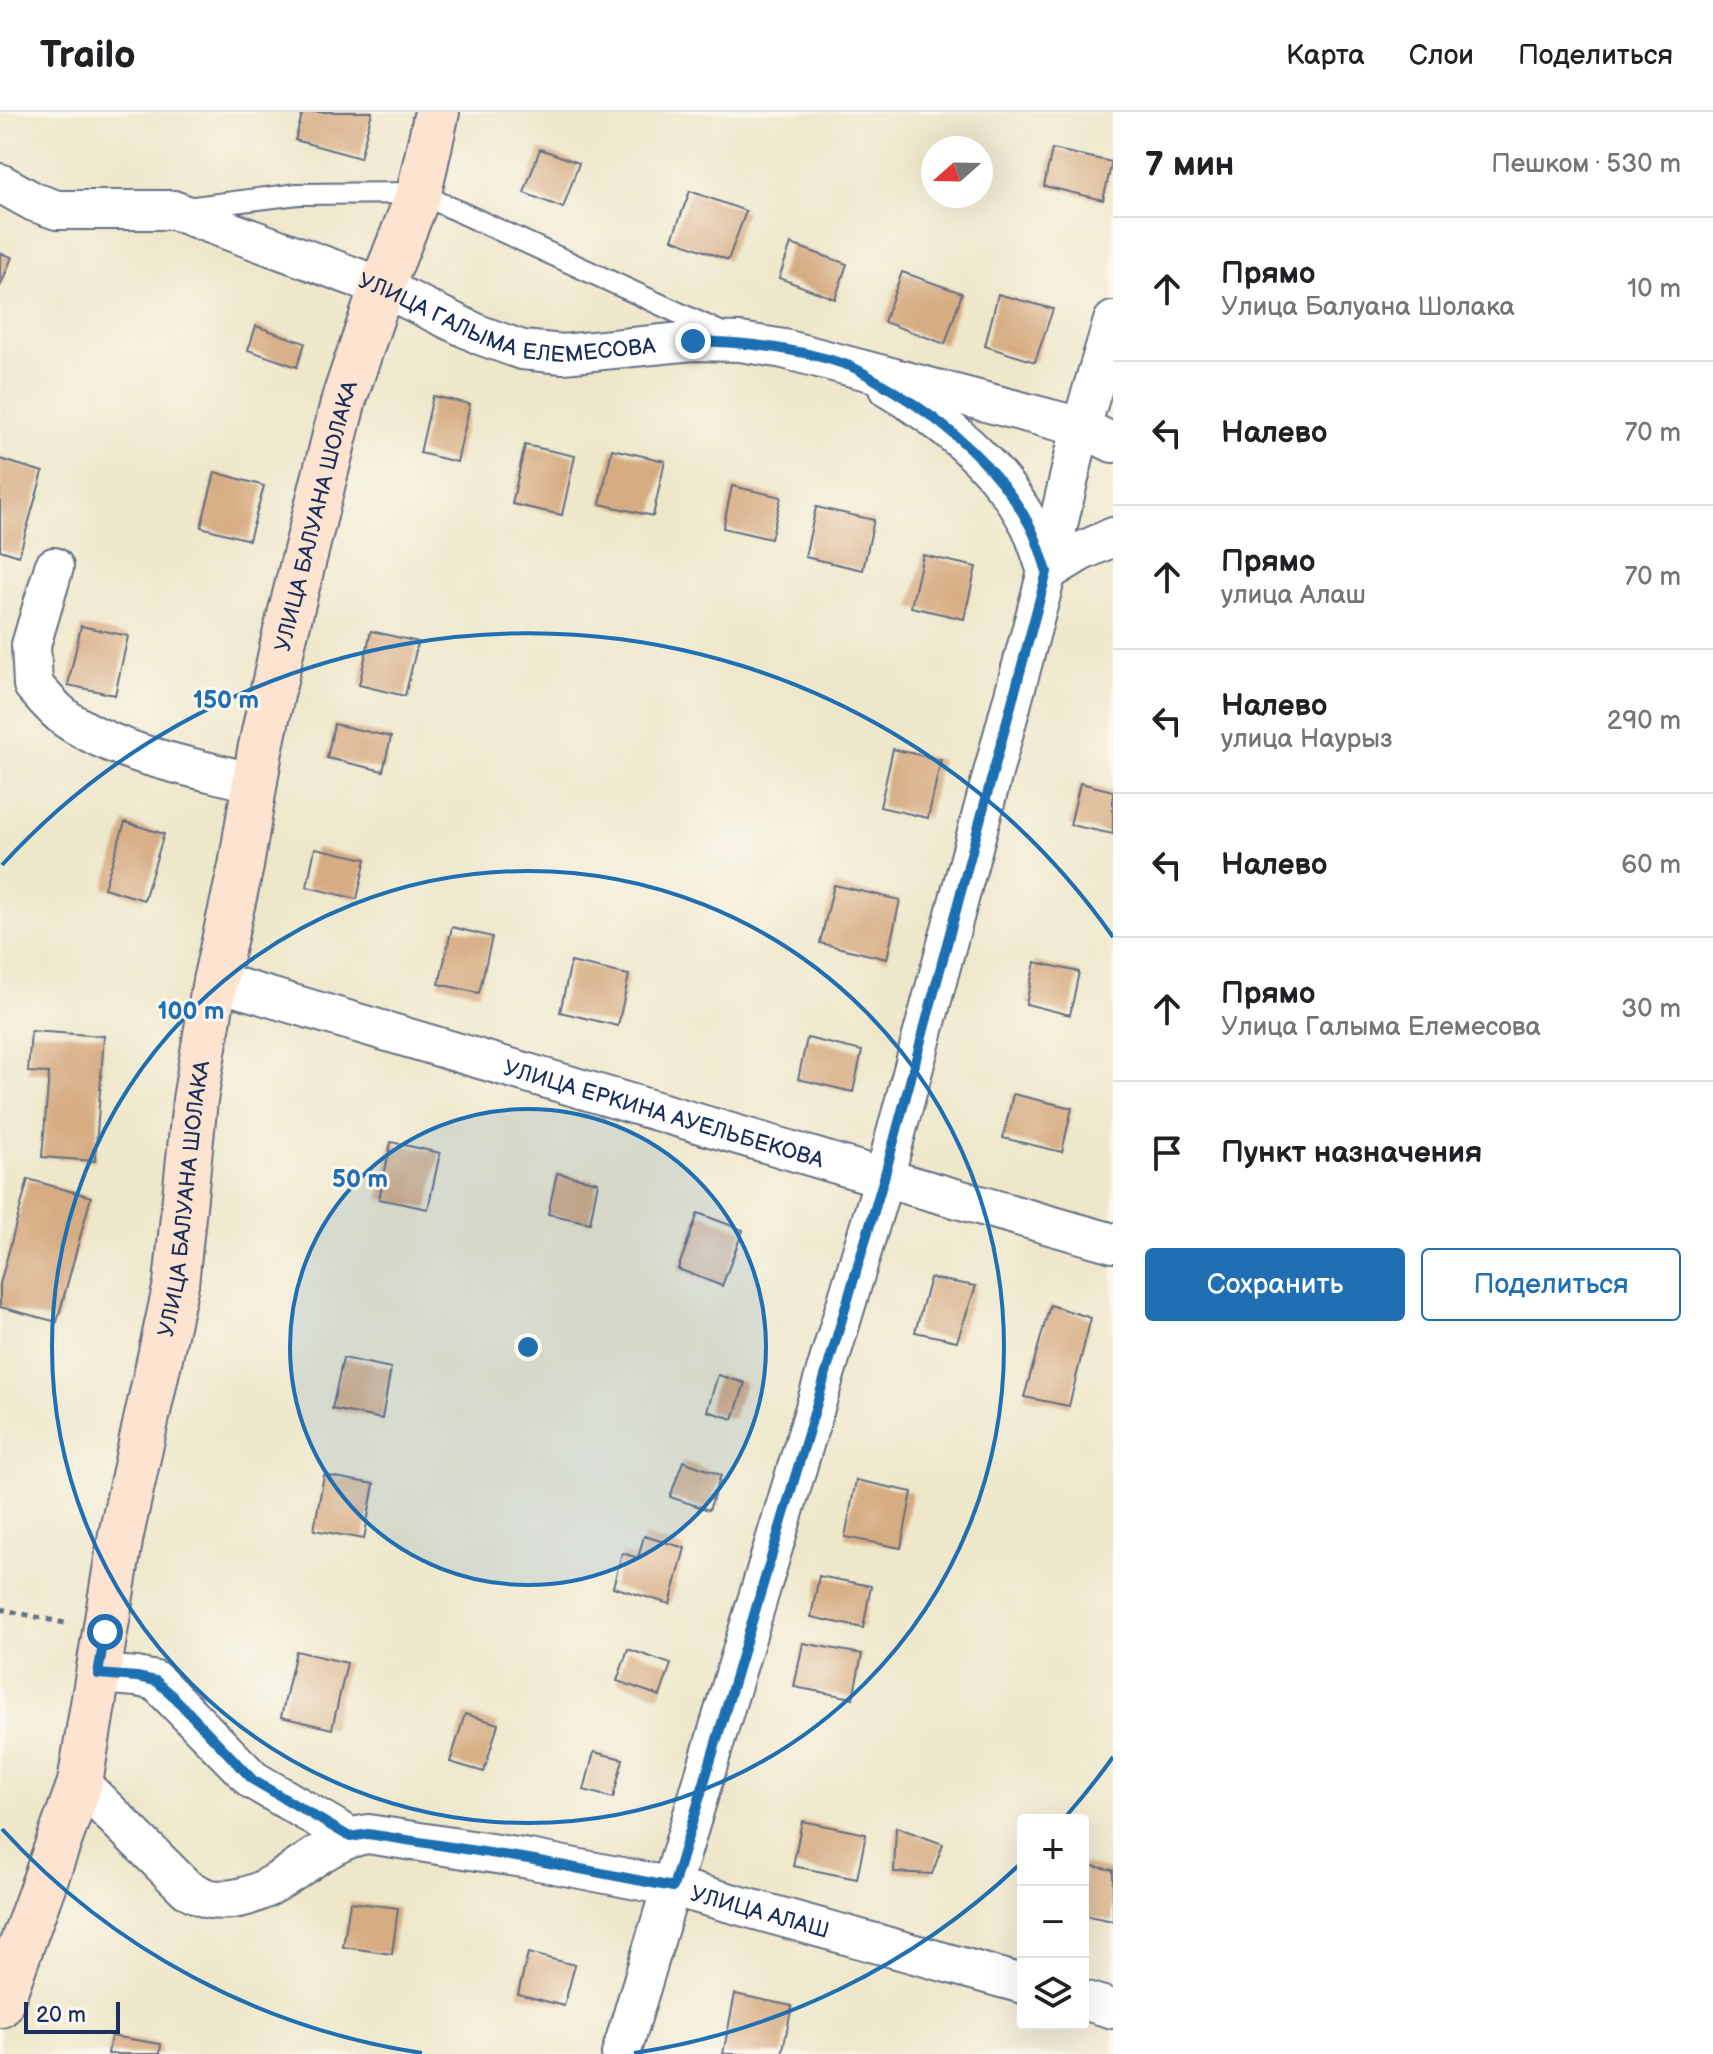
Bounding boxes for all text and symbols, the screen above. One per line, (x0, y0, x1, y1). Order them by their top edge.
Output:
text: Trailo (40, 33, 136, 78)
text: Карта (1286, 39, 1365, 72)
text: Слои (1409, 39, 1474, 72)
text: Поделиться (1518, 39, 1673, 72)
north arrow (921, 136, 993, 208)
text: 7 мин (1145, 144, 1234, 185)
text: Пешком · 530 m (1491, 149, 1681, 180)
text: Прямо (1221, 256, 1315, 292)
icon: ahead (1145, 267, 1189, 311)
street label: УЛИЦА ГАЛЫМА ЕЛЕМЕСОВА (355, 268, 657, 369)
text: 10 m (1627, 274, 1681, 305)
text: Улица Балуана Шолака (1221, 292, 1515, 323)
route end (675, 323, 711, 359)
street label: УЛИЦА БАЛУАНА ШОЛАКА (270, 377, 364, 654)
icon: left (1145, 411, 1189, 455)
text: Налево (1221, 415, 1327, 451)
text: 70 m (1624, 418, 1681, 449)
text: Прямо (1221, 544, 1315, 580)
icon: ahead (1145, 555, 1189, 599)
text: 70 m (1624, 562, 1681, 593)
text: улица Алаш (1221, 580, 1366, 611)
text: 150 m (193, 686, 259, 715)
text: Налево (1221, 688, 1327, 724)
icon: left (1145, 699, 1189, 743)
text: 290 m (1607, 706, 1681, 737)
text: улица Наурыз (1221, 724, 1392, 755)
icon: left (1145, 843, 1189, 887)
text: Налево (1221, 847, 1327, 883)
text: 60 m (1621, 850, 1681, 881)
text: Прямо (1221, 976, 1315, 1012)
icon: ahead (1145, 987, 1189, 1031)
text: 30 m (1621, 994, 1681, 1025)
text: 100 m (158, 997, 224, 1026)
text: Улица Галыма Елемесова (1221, 1012, 1541, 1043)
street label: УЛИЦА ЕРКИНА АУЕЛЬБЕКОВА (500, 1055, 827, 1175)
street label: УЛИЦА БАЛУАНА ШОЛАКА (153, 1058, 217, 1339)
icon: arrive (1145, 1131, 1189, 1175)
text: Пункт назначения (1221, 1135, 1482, 1171)
text: 50 m (332, 1165, 388, 1194)
button: Сохранить (1145, 1248, 1405, 1321)
button: Поделиться (1421, 1248, 1681, 1321)
centre of rings (514, 1333, 542, 1361)
route start (87, 1614, 123, 1650)
map controls (1017, 1814, 1089, 2030)
button: + (1017, 1814, 1089, 1886)
street label: УЛИЦА АЛАШ (687, 1880, 832, 1945)
button: − (1017, 1886, 1089, 1958)
button: layers (1017, 1958, 1089, 2030)
scale bar (24, 1998, 120, 2034)
text: 20 m (36, 2002, 86, 2029)

